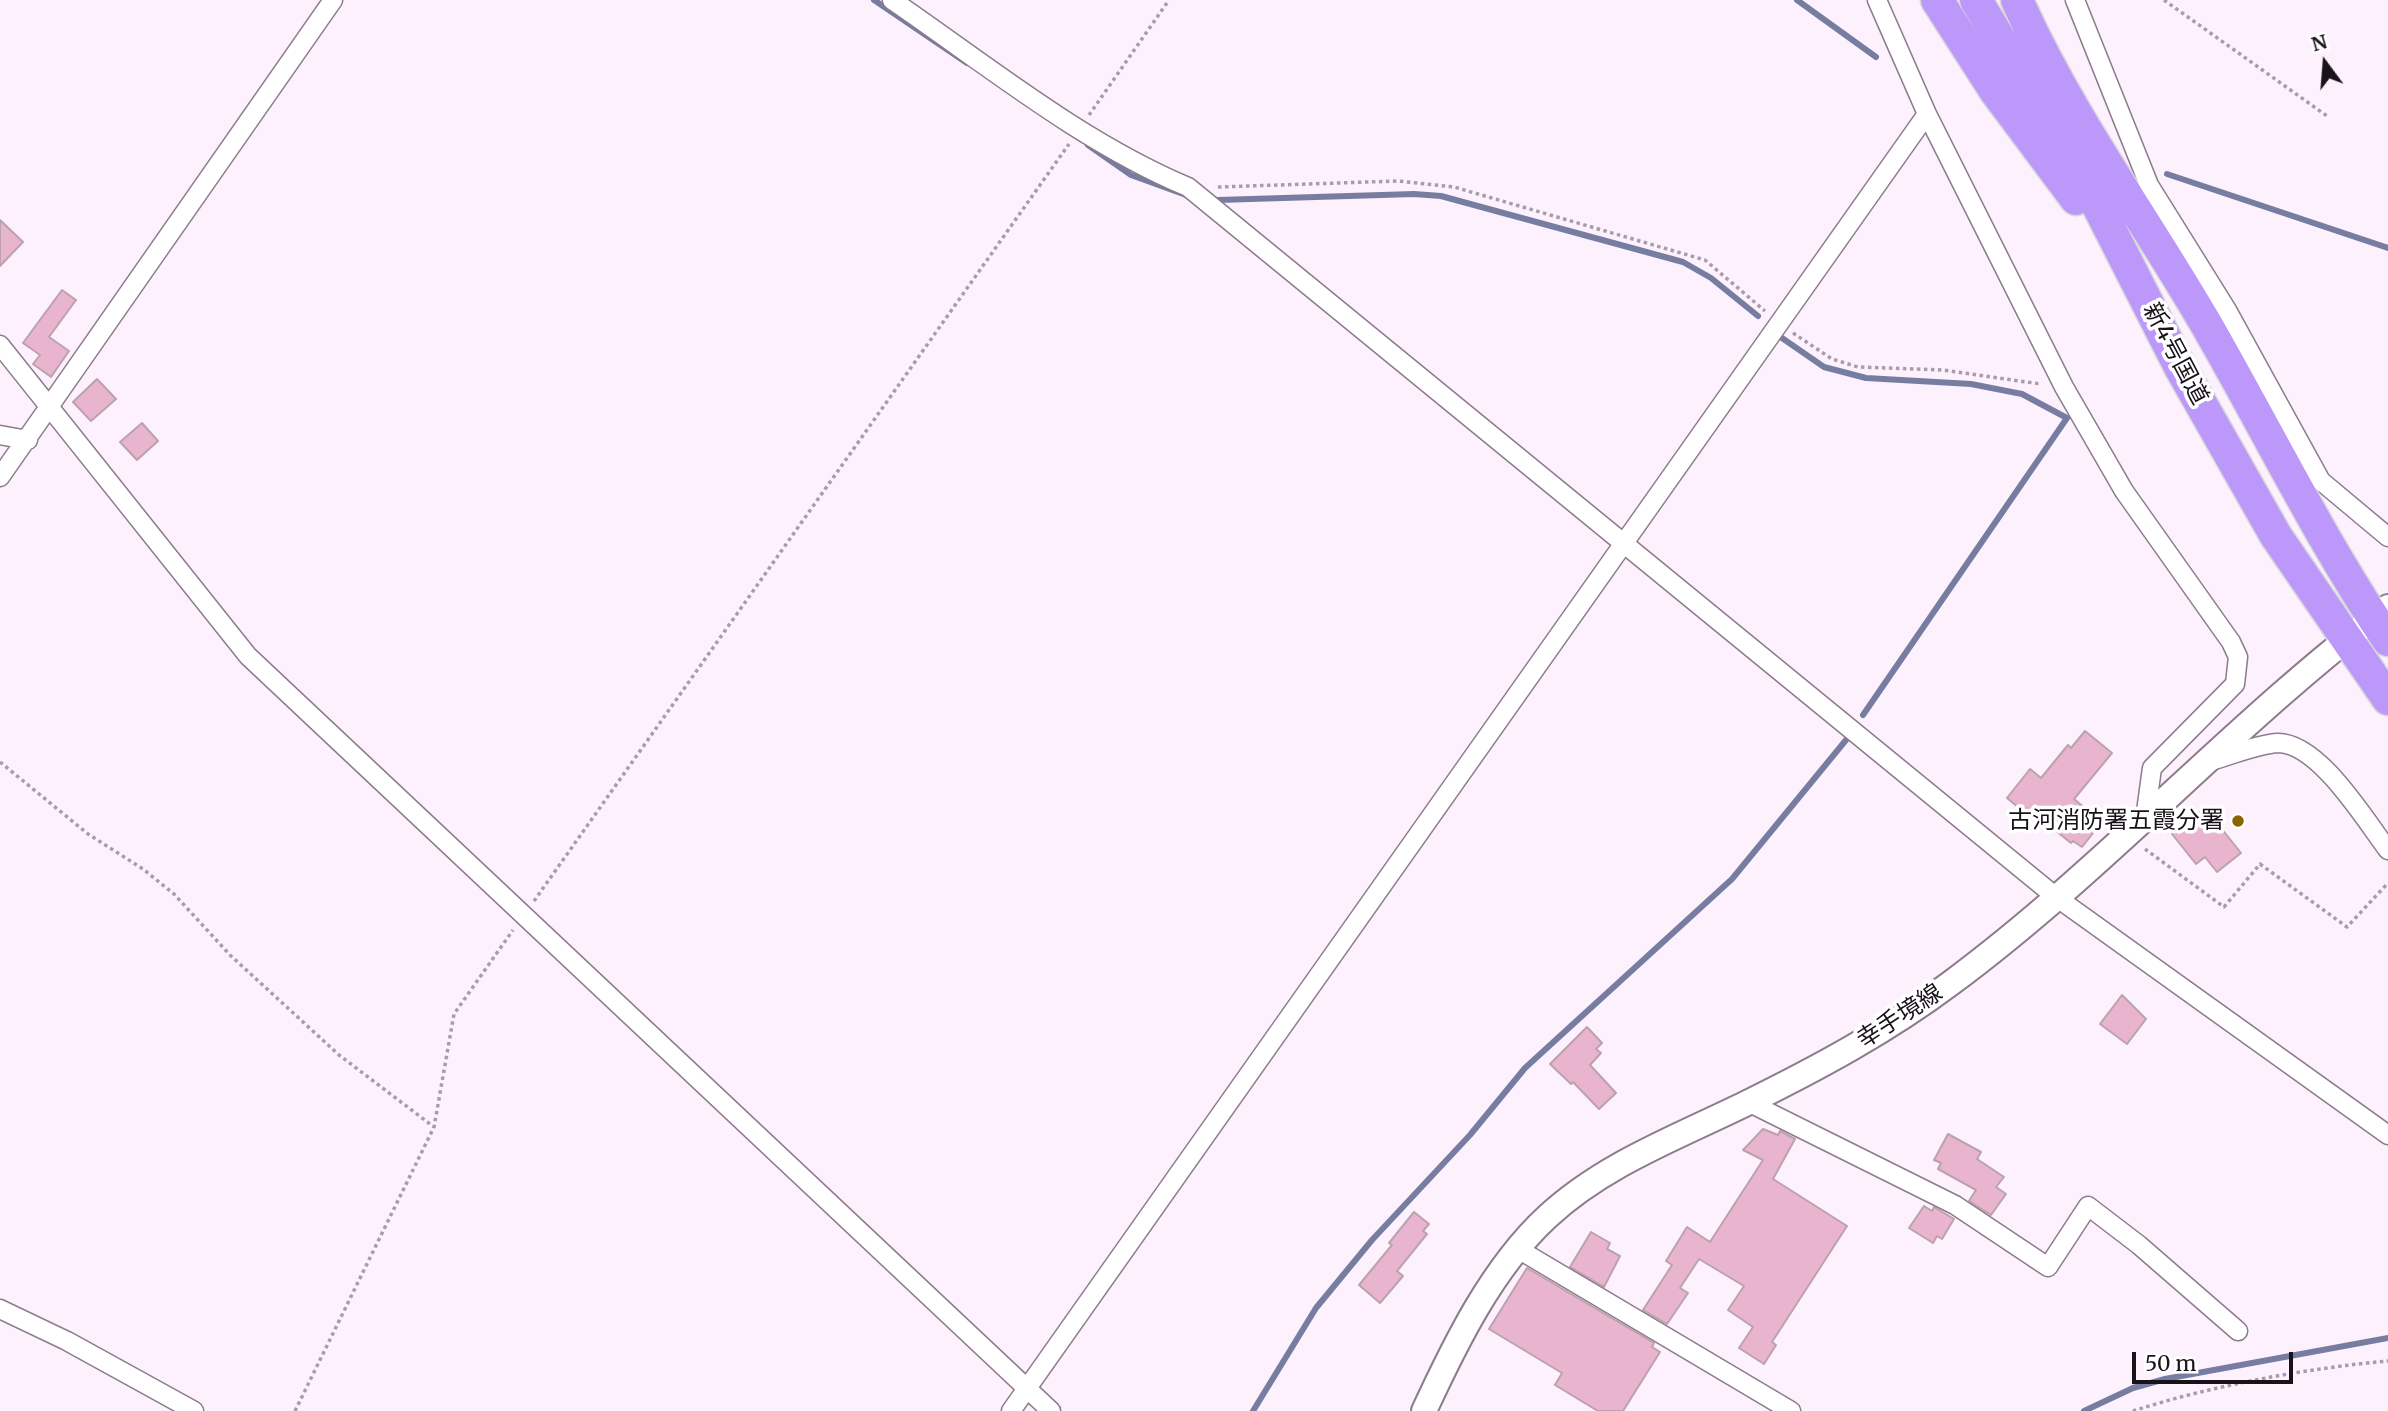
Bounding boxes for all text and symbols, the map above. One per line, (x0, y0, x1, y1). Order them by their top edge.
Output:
north arrow (2290, 28, 2360, 98)
text: N (2309, 29, 2330, 56)
street label: 新4号国道 (2136, 298, 2214, 410)
place label: 古河消防署五霞分署 (2008, 807, 2224, 835)
marker: 古河消防署五霞分署 (2230, 813, 2246, 829)
street label: 幸手境線 (1852, 979, 1948, 1055)
scale bar (2136, 1338, 2297, 1382)
text: 50 m (2145, 1350, 2196, 1377)

